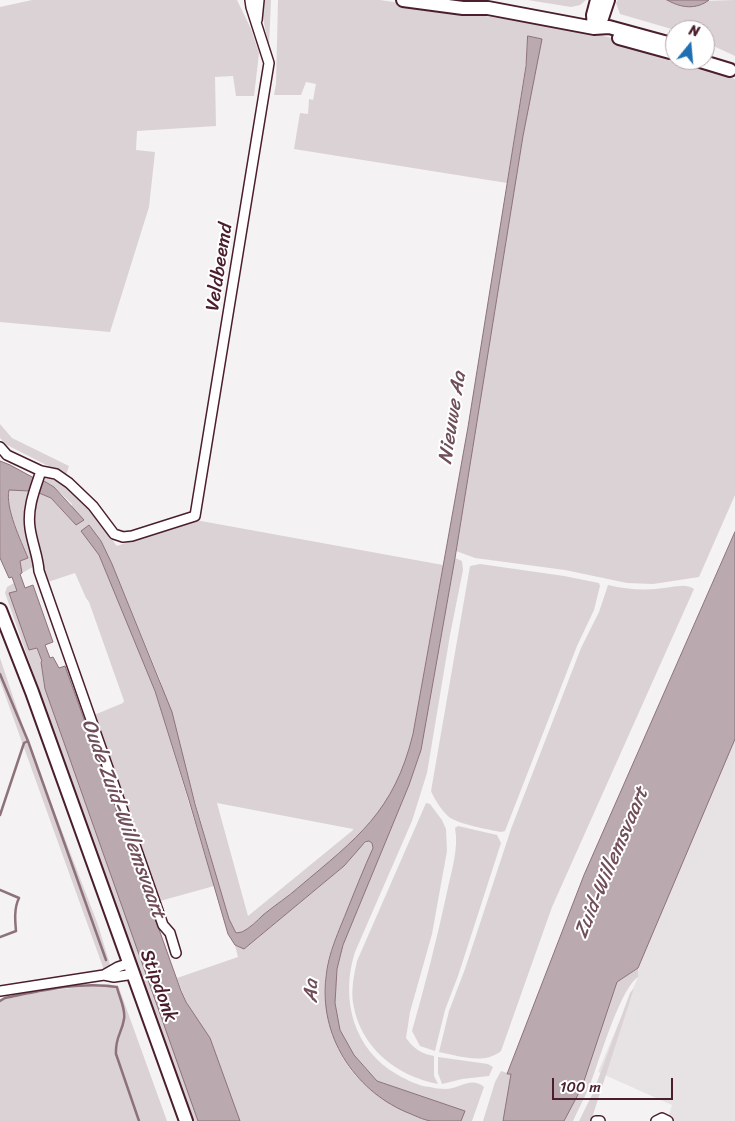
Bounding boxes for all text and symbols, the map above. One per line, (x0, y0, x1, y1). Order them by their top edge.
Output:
text: N (686, 18, 703, 45)
north arrow (665, 20, 715, 70)
street label: Veldbeemd (202, 221, 238, 313)
water label: Nieuwe Aa (434, 370, 472, 466)
water label: Oude Zuid-Willemsvaart (76, 716, 170, 922)
water label: Zuid-Willemsvaart (570, 784, 654, 942)
street label: Stipdonk (134, 947, 182, 1025)
water label: Aa (300, 979, 324, 1003)
scale bar (555, 1068, 676, 1100)
text: 100 m (560, 1074, 601, 1100)

